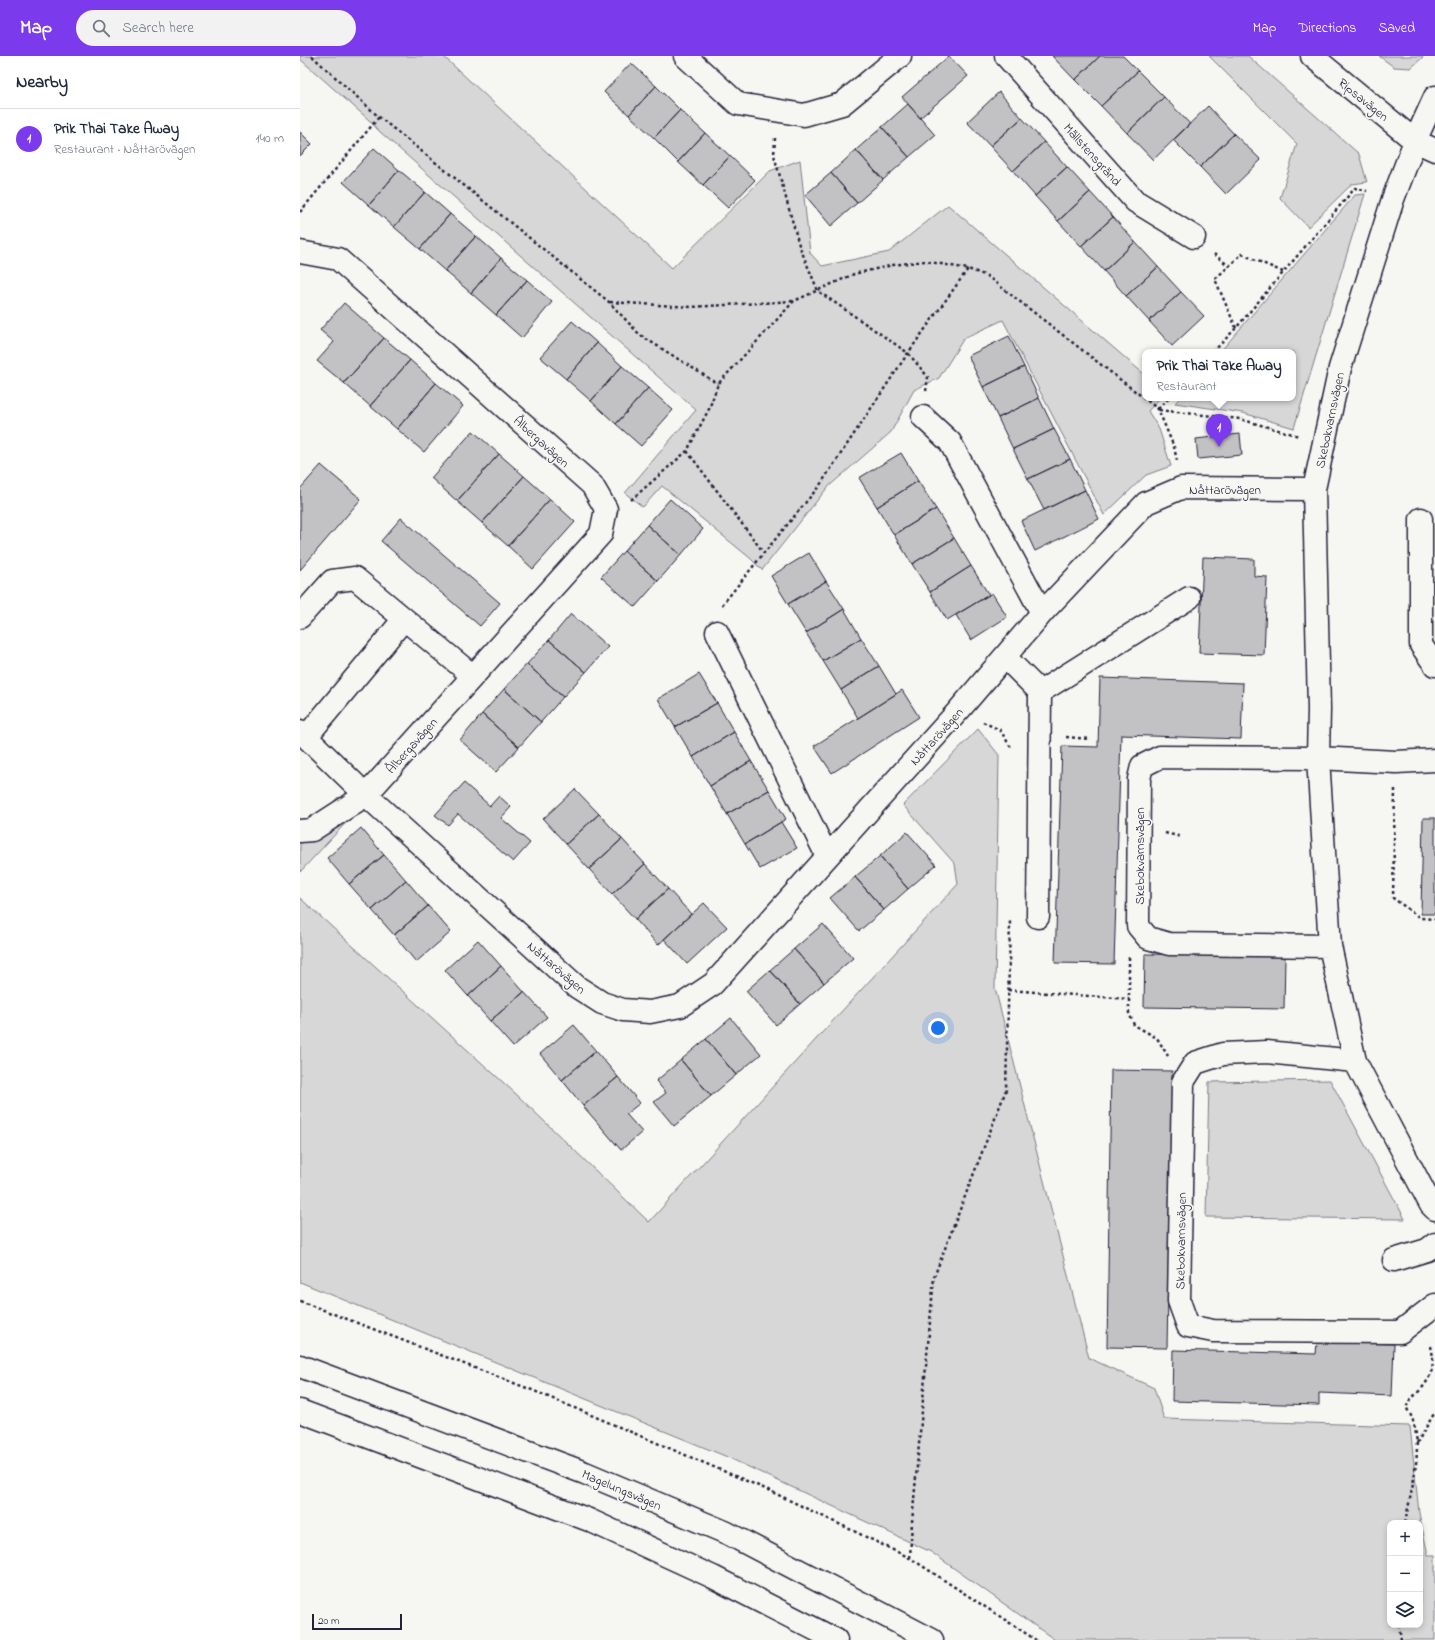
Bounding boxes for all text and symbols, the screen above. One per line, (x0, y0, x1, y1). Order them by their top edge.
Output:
search box (76, 10, 356, 46)
text: Map (20, 15, 52, 42)
icon: search (90, 17, 112, 39)
text: Search here (122, 17, 194, 39)
text: Map (1253, 18, 1276, 39)
text: Directions (1298, 18, 1356, 39)
text: Saved (1378, 18, 1415, 39)
text: Nearby (16, 70, 68, 95)
street label: Ripsavägen (1333, 74, 1392, 127)
text: Prik Thai Take Away (54, 118, 179, 140)
street label: Mällstensgränd (1058, 119, 1126, 192)
text: 1 (27, 129, 31, 148)
text: 140 m (256, 129, 284, 148)
text: Restaurant · Nåttarövägen (54, 140, 196, 159)
popup (1142, 349, 1296, 401)
text: Prik Thai Take Away (1157, 355, 1281, 377)
street label: Skebokvarnsvägen (1311, 371, 1351, 470)
text: Restaurant (1157, 377, 1217, 396)
street label: Ålbergavägen (508, 412, 573, 473)
pin: 1 (1206, 414, 1232, 447)
street label: Nåttarövägen (1189, 481, 1261, 501)
street label: Nåttarövägen (906, 704, 969, 771)
street label: Ålbergavägen (382, 714, 443, 779)
street label: Skebokvarnsvägen (1131, 807, 1151, 905)
street label: Nåttarövägen (522, 937, 589, 1000)
your location (928, 1018, 948, 1038)
street label: Skebokvarnsvägen (1171, 1192, 1193, 1290)
street label: Magelungsvägen (578, 1465, 664, 1517)
map controls (1387, 1520, 1423, 1628)
button: + (1387, 1520, 1423, 1556)
button: − (1387, 1556, 1423, 1592)
button: layers (1387, 1592, 1423, 1628)
scale bar (312, 1612, 402, 1631)
text: 20 m (318, 1613, 340, 1629)

